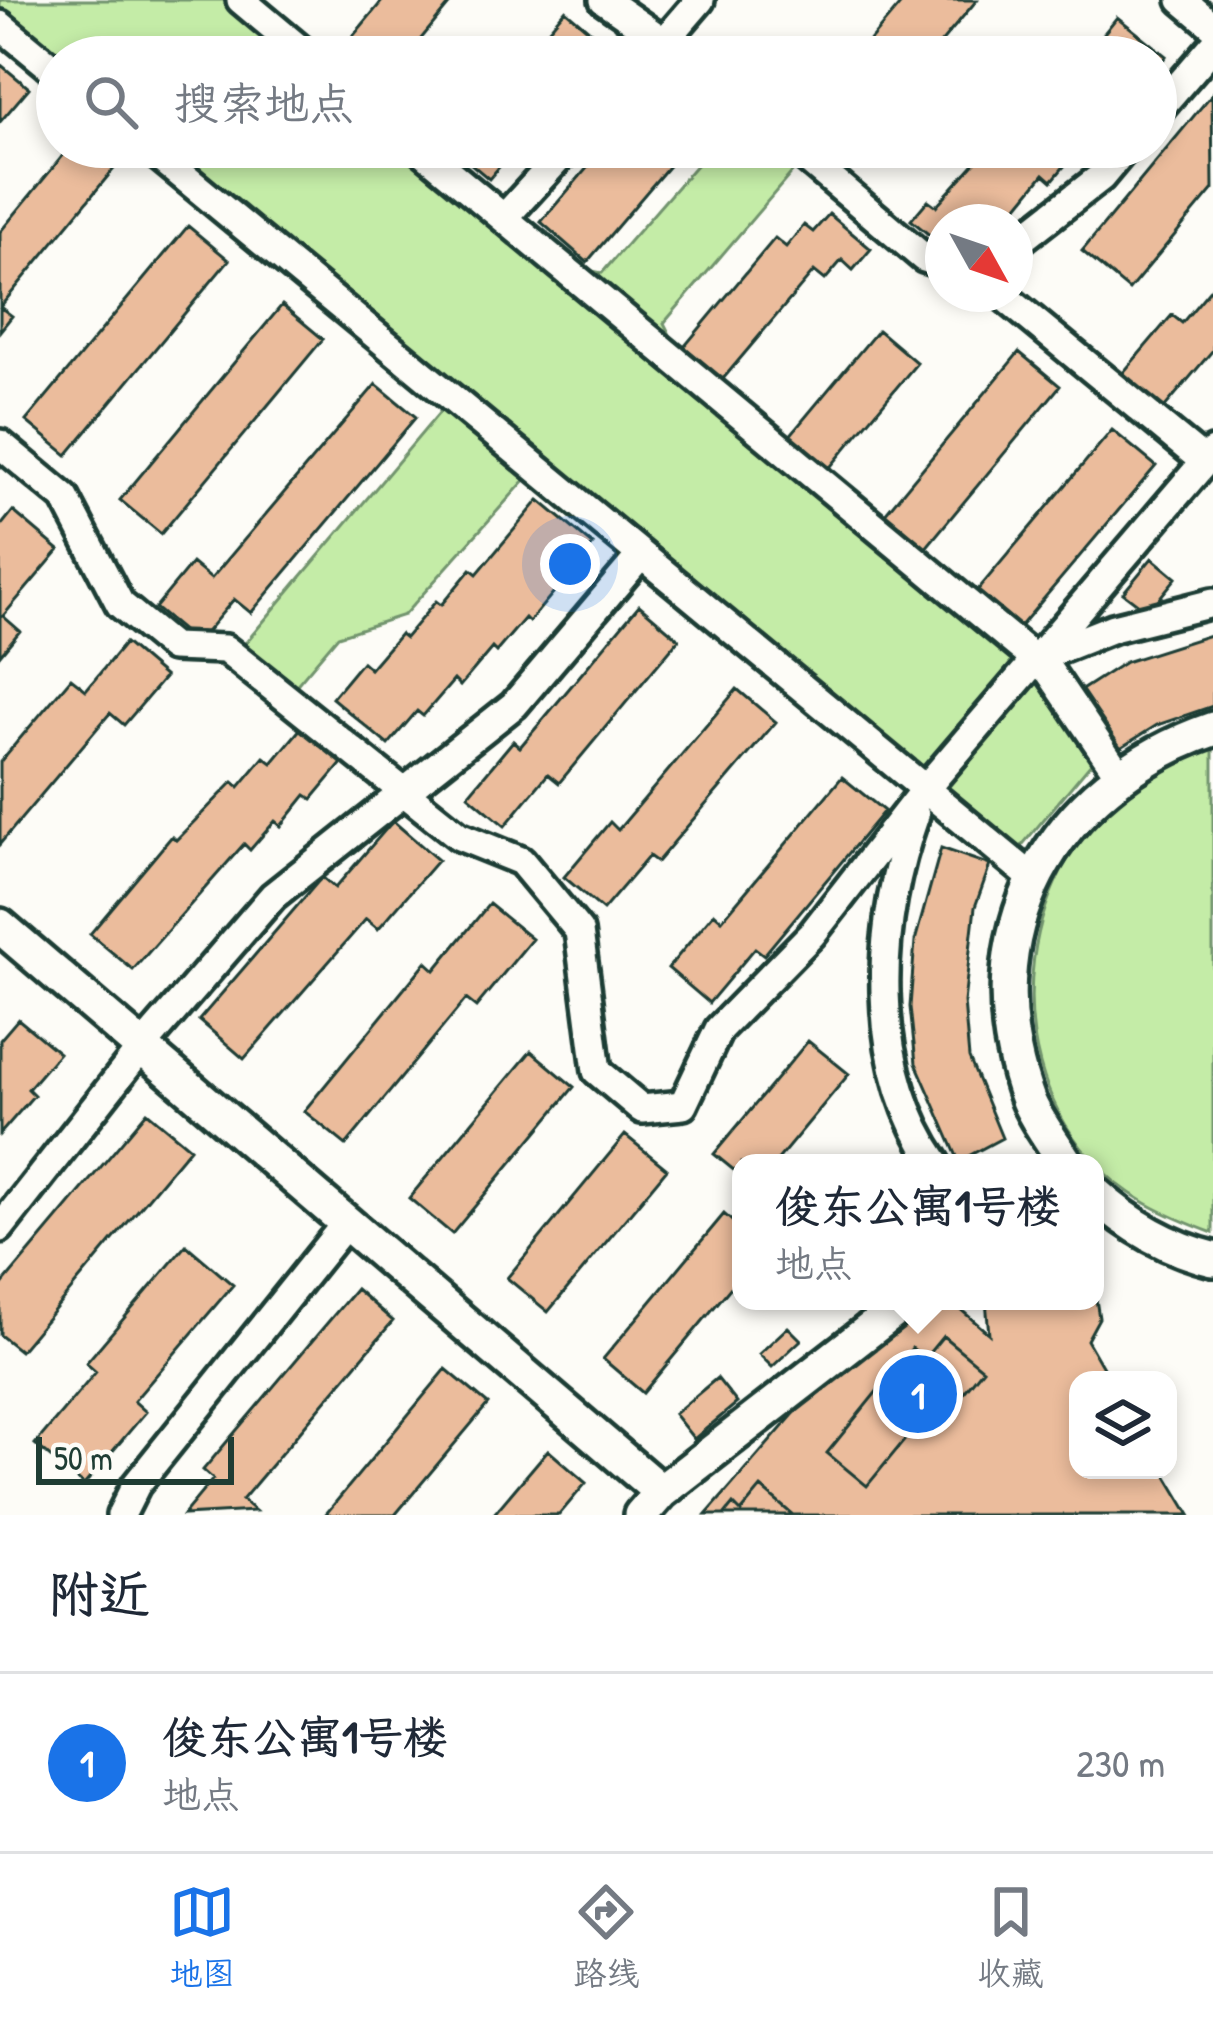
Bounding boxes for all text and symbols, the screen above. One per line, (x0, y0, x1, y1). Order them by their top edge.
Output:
search box (36, 36, 1177, 168)
icon: search (78, 69, 144, 135)
text: 搜索地点 (174, 72, 354, 133)
north arrow (925, 204, 1033, 312)
your location (540, 534, 600, 594)
popup (732, 1154, 1104, 1310)
text: 俊东公寓1号楼 (775, 1175, 1061, 1236)
text: 地点 (775, 1236, 853, 1289)
pin: 1 (879, 1349, 957, 1439)
map controls (1069, 1371, 1177, 1479)
button: layers (1069, 1371, 1177, 1479)
scale bar (36, 1431, 234, 1484)
text: 50 m (54, 1436, 113, 1480)
text: 附近 (48, 1559, 150, 1628)
text: 俊东公寓1号楼 (162, 1706, 448, 1767)
text: 1 (80, 1736, 94, 1789)
text: 230 m (1076, 1736, 1165, 1789)
text: 地点 (162, 1767, 240, 1820)
tab: 地图 (169, 1879, 235, 1995)
tab: 路线 (573, 1879, 639, 1995)
tab: 收藏 (978, 1879, 1044, 1995)

